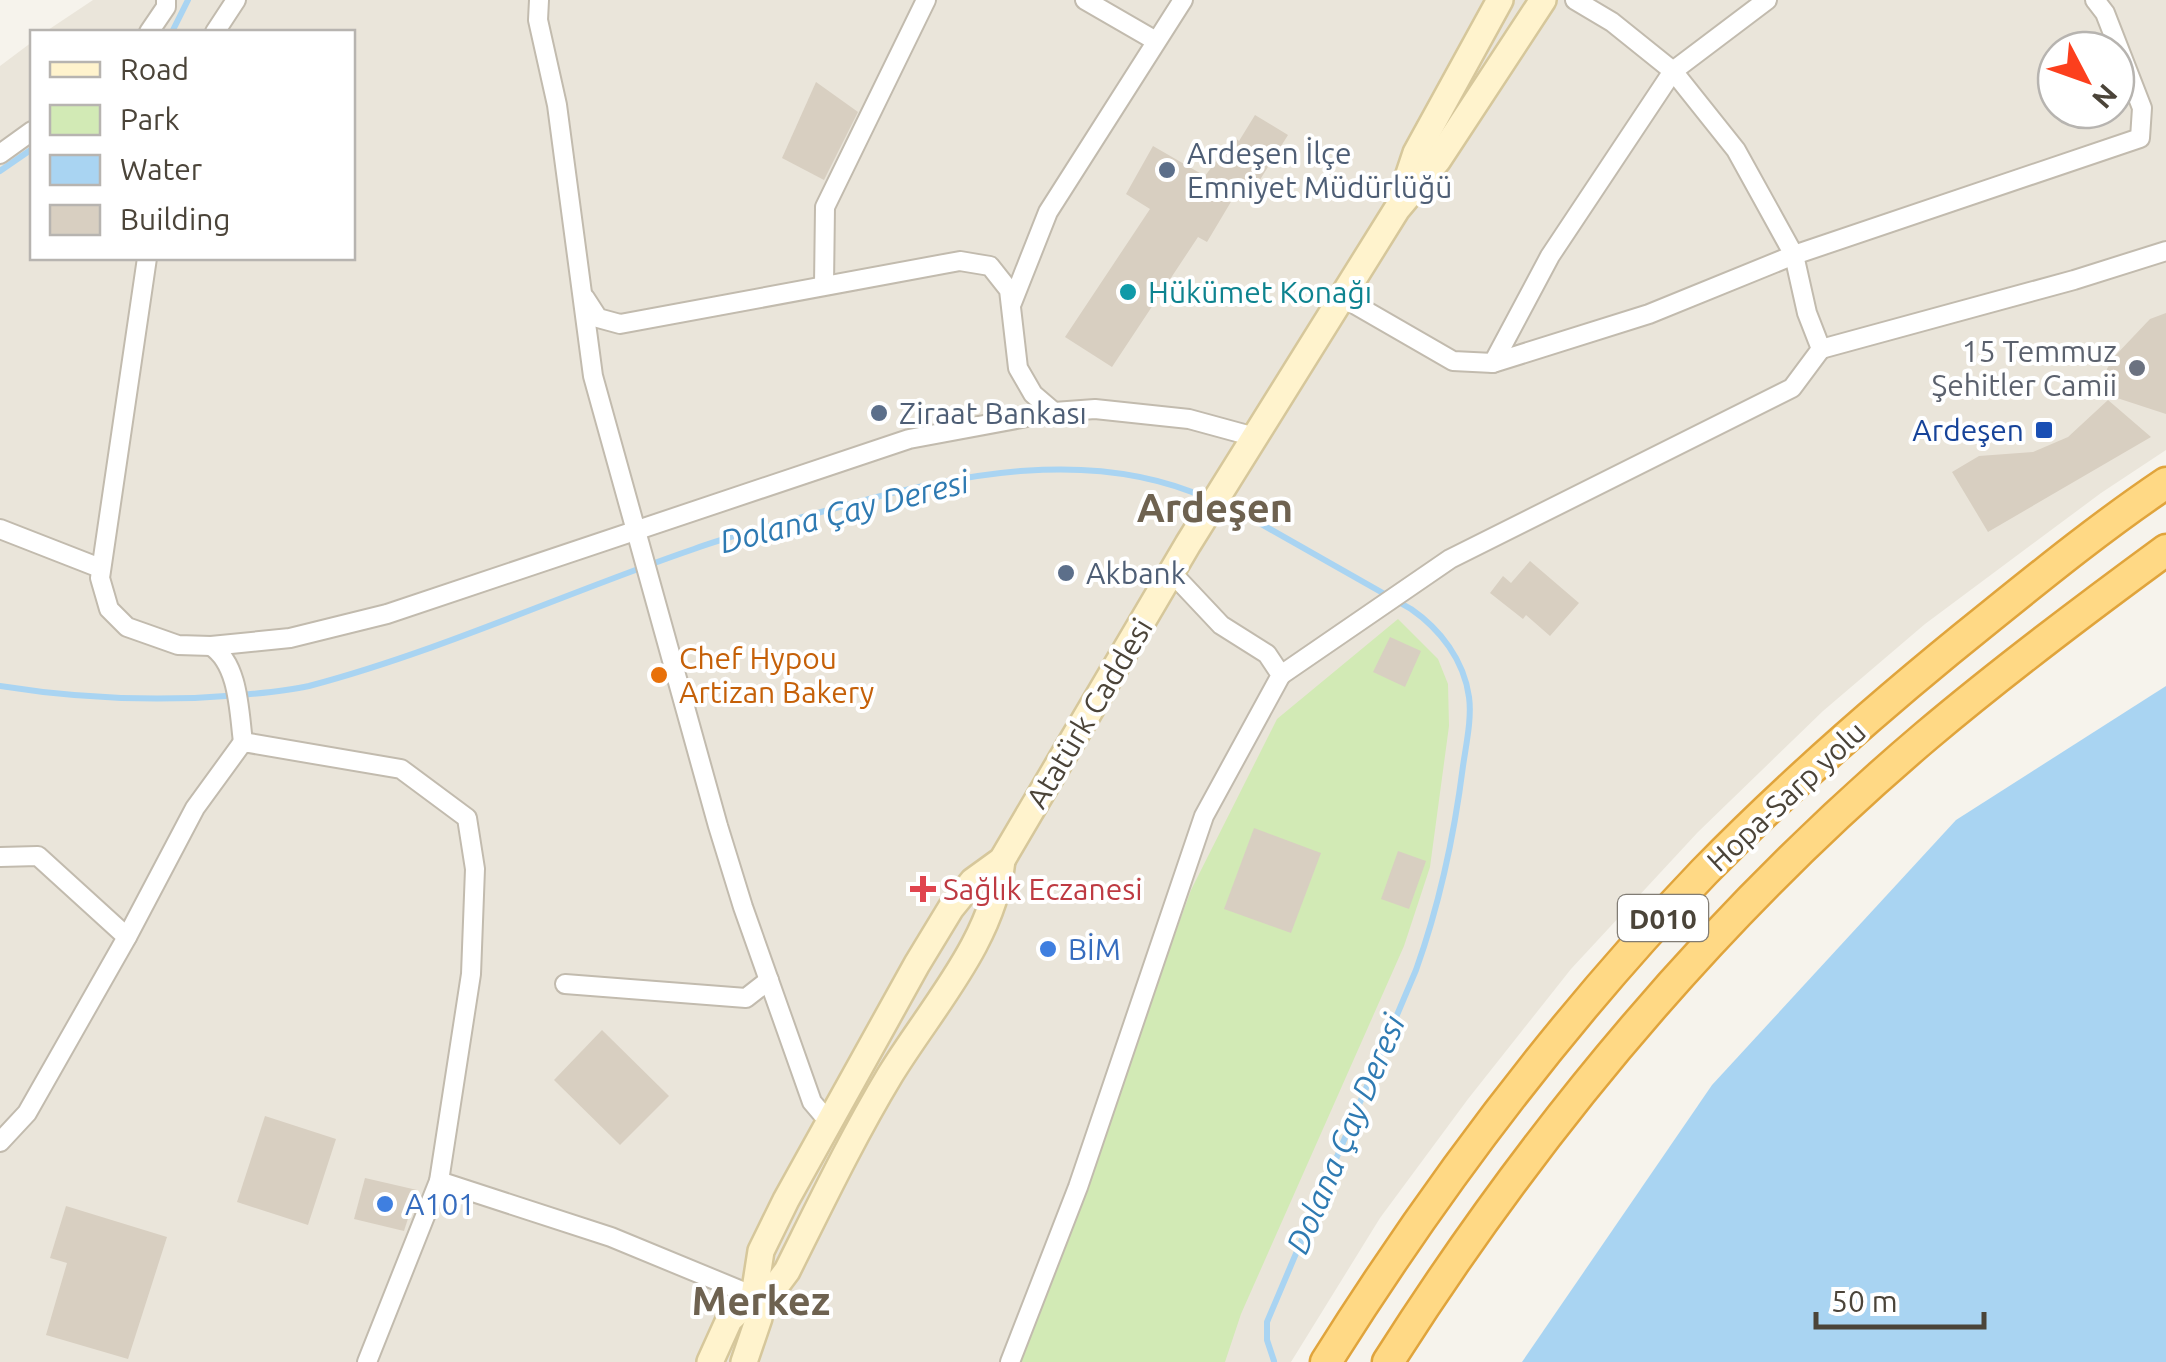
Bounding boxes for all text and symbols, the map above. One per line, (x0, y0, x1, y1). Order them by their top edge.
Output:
legend (30, 30, 355, 260)
north arrow (2036, 30, 2136, 130)
text: Road (120, 52, 189, 86)
text: N (2087, 79, 2124, 115)
text: Park (120, 102, 180, 136)
place label: Ardeşen İlçe Emniyet Müdürlüğü (1187, 136, 1452, 204)
text: Water (120, 152, 203, 186)
marker: Ardeşen İlçe Emniyet Müdürlüğü (1156, 159, 1178, 181)
text: Building (120, 202, 231, 236)
place label: Hükümet Konağı (1148, 275, 1372, 309)
marker: Hükümet Konağı (1117, 281, 1139, 303)
place label: 15 Temmuz Şehitler Camii (1932, 334, 2117, 402)
marker: 15 Temmuz Şehitler Camii (2126, 357, 2148, 379)
place label: Ziraat Bankası (899, 396, 1087, 430)
marker: Ziraat Bankası (868, 402, 890, 424)
place label: Ardeşen (1912, 413, 2024, 447)
marker: Ardeşen (2033, 419, 2055, 441)
water label: Dolana Çay Deresi (716, 462, 973, 559)
district label: Ardeşen (1137, 485, 1293, 531)
place label: Akbank (1086, 556, 1186, 590)
marker: Akbank (1055, 562, 1077, 584)
street label: Atatürk Caddesi (1019, 612, 1159, 814)
place label: Chef Hypou Artizan Bakery (679, 641, 874, 709)
marker: Chef Hypou Artizan Bakery (648, 664, 670, 686)
street label: Hopa-Sarp yolu (1700, 714, 1872, 878)
place label: Sağlık Eczanesi (943, 872, 1143, 906)
marker: Sağlık Eczanesi (912, 878, 934, 900)
road number: D010 (1618, 895, 1708, 941)
place label: BİM (1068, 932, 1121, 966)
marker: BİM (1037, 938, 1059, 960)
water label: Dolana Çay Deresi (1279, 1008, 1412, 1259)
place label: A101 (405, 1187, 475, 1221)
marker: A101 (374, 1193, 396, 1215)
scale bar (1816, 1267, 1984, 1329)
district label: Merkez (692, 1278, 830, 1323)
text: 50 m (1831, 1284, 1898, 1318)

